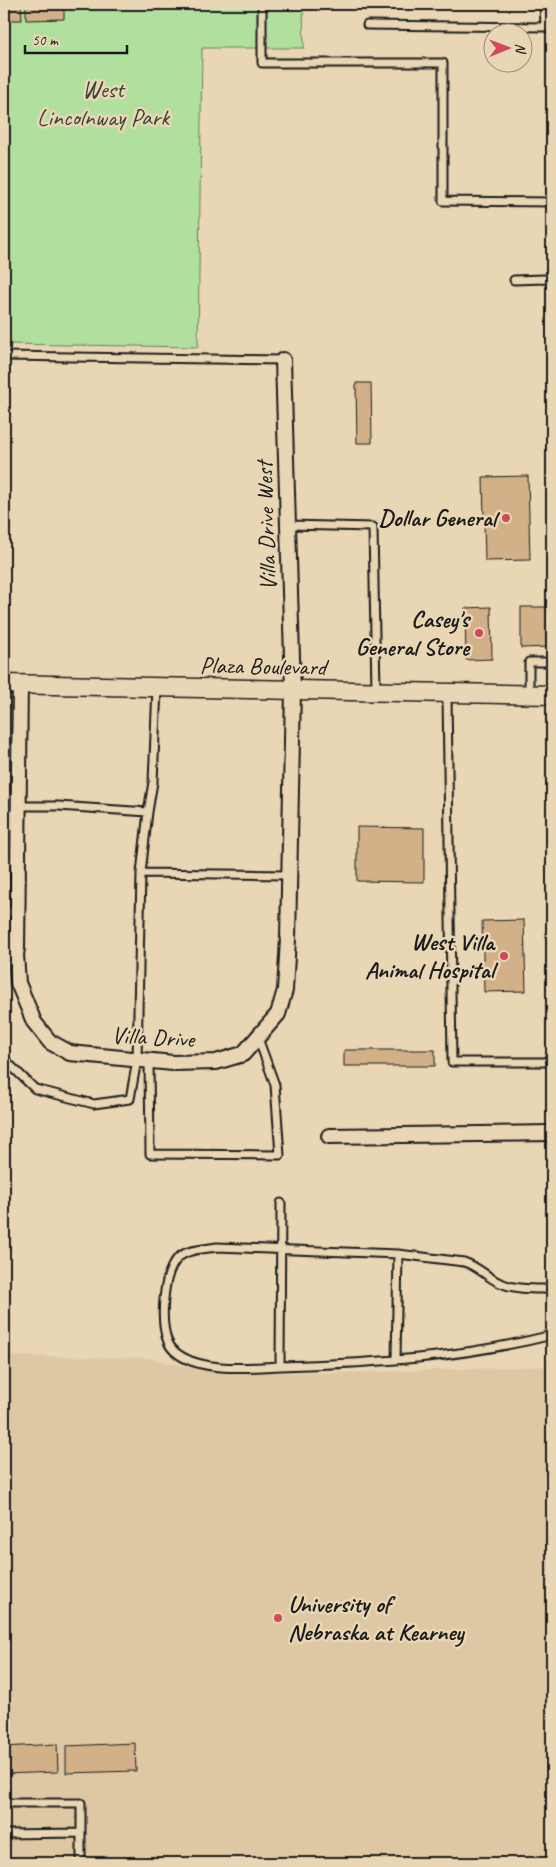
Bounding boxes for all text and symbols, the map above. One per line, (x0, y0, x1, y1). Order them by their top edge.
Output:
scale bar (25, 22, 128, 54)
north arrow (484, 22, 534, 72)
text: 50 m (32, 31, 59, 50)
text: N (512, 43, 529, 55)
park label: West Lincolnway Park (37, 74, 171, 132)
street label: Villa Drive West (249, 458, 283, 591)
place label: Dollar General (378, 503, 501, 533)
marker: Dollar General (500, 512, 512, 524)
place label: Casey's General Store (356, 604, 472, 662)
marker: Casey's General Store (473, 627, 485, 639)
street label: Plaza Boulevard (200, 650, 330, 682)
place label: West Villa Animal Hospital (365, 927, 499, 985)
marker: West Villa Animal Hospital (498, 950, 510, 962)
street label: Villa Drive (111, 1020, 197, 1054)
place label: University of Nebraska at Kearney (288, 1589, 465, 1647)
marker: University of Nebraska at Kearney (272, 1612, 284, 1624)

